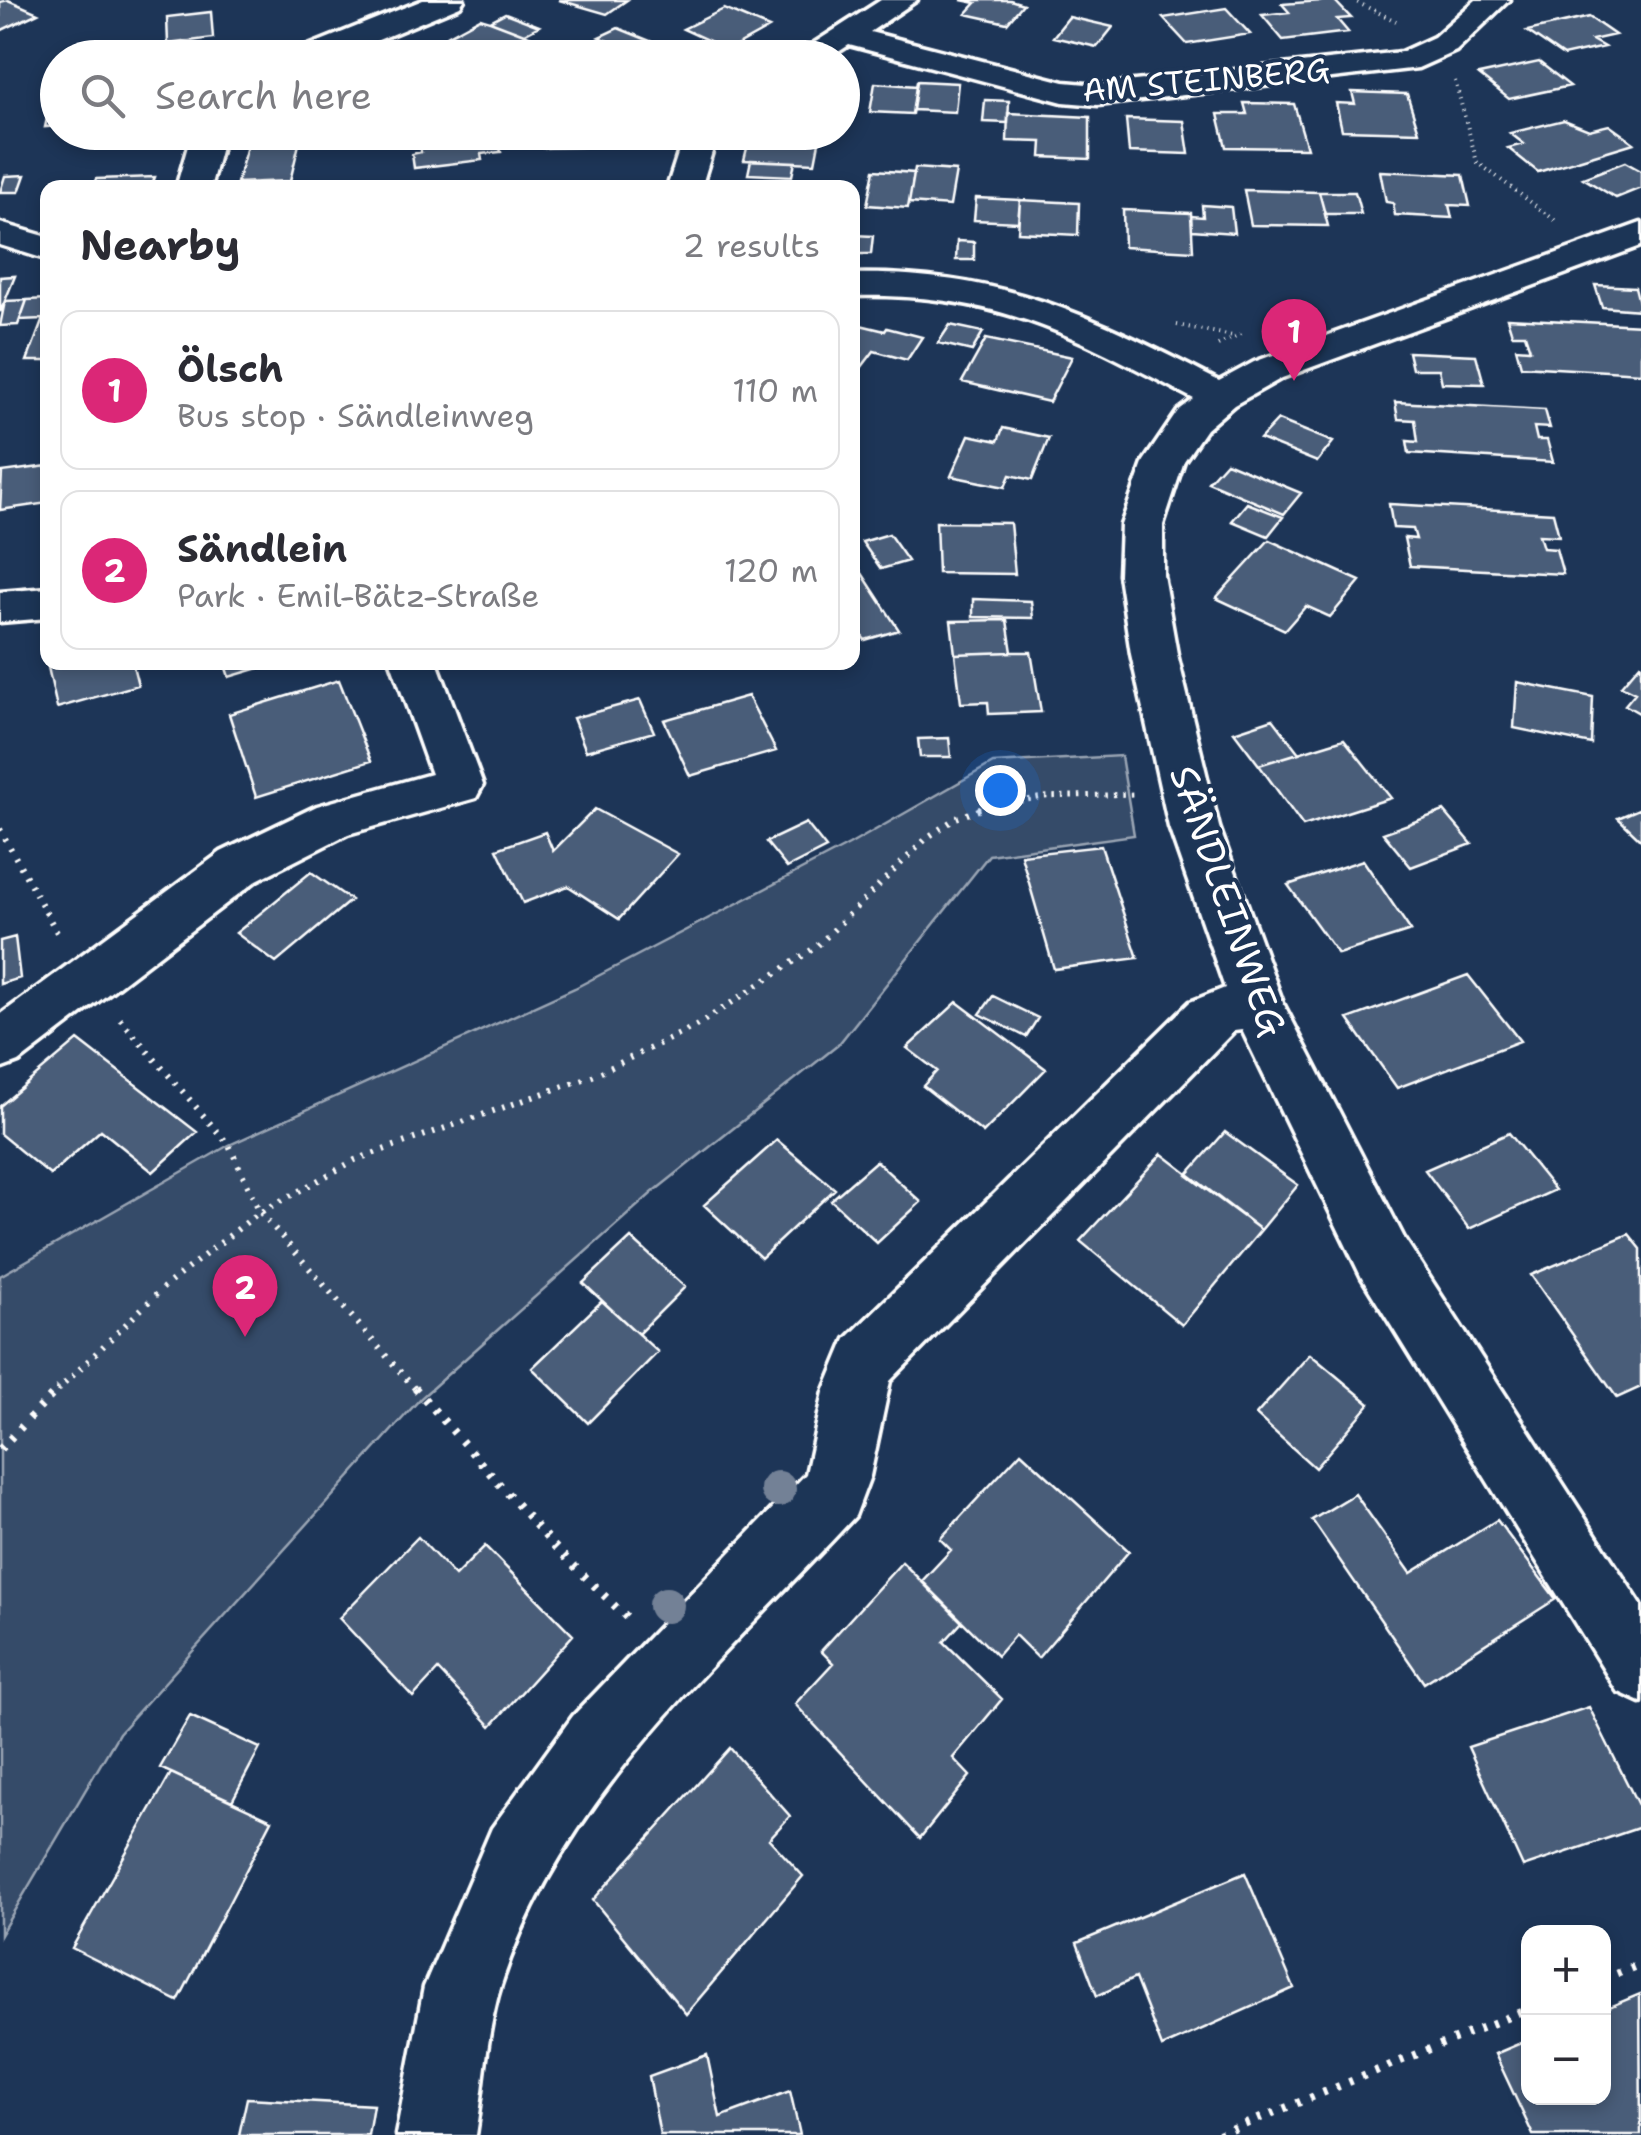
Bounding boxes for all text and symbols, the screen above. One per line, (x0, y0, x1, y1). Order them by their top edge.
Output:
search box (40, 40, 860, 150)
street label: AM STEINBERG (1081, 47, 1331, 112)
icon: search (75, 68, 130, 123)
text: Search here (155, 70, 372, 121)
text: Nearby (80, 217, 240, 273)
text: 2 results (683, 224, 820, 267)
pin: 1 (1262, 298, 1326, 381)
text: Ölsch (177, 343, 284, 394)
text: 1 (107, 369, 122, 412)
text: 110 m (732, 369, 818, 412)
text: Bus stop · Sändleinweg (177, 394, 534, 437)
text: Sändlein (177, 523, 347, 574)
text: 2 (103, 549, 126, 592)
text: 120 m (724, 549, 818, 592)
text: Park · Emil-Bätz-Straße (177, 574, 539, 617)
street label: SÄNDLEINWEG (1158, 759, 1299, 1043)
your location (975, 765, 1026, 816)
pin: 2 (212, 1254, 278, 1337)
map controls (1521, 1925, 1611, 2105)
button: + (1521, 1925, 1611, 2015)
button: − (1521, 2015, 1611, 2105)

